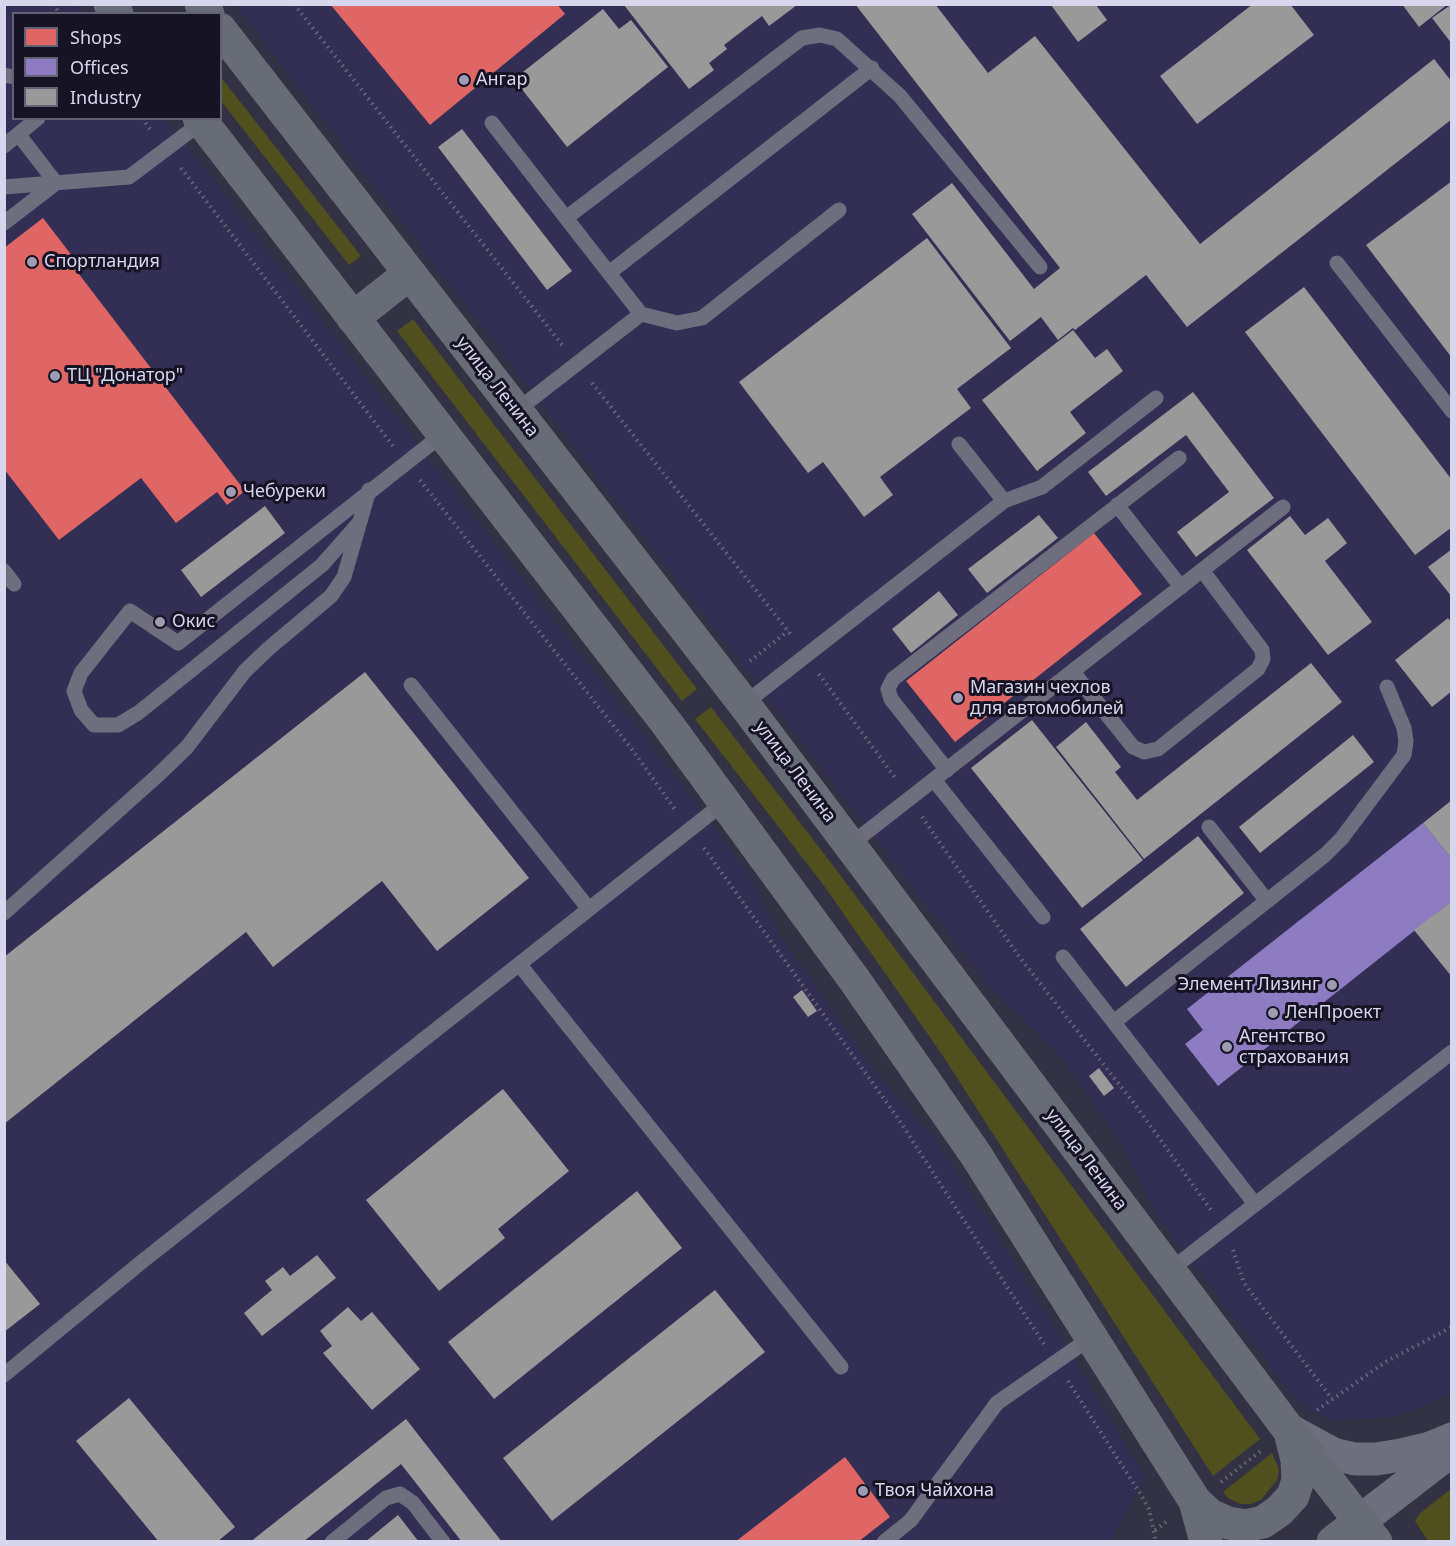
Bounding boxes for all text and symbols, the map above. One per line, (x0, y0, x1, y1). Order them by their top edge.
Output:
legend (12, 12, 222, 120)
text: Shops (70, 25, 122, 49)
text: Offices (70, 55, 129, 79)
place label: Ангар (476, 69, 527, 91)
marker: Ангар (457, 73, 471, 87)
text: Industry (70, 85, 141, 109)
place label: Спортландия (44, 251, 160, 273)
marker: Спортландия (25, 255, 39, 269)
street label: улица Ленина (451, 332, 543, 442)
place label: ТЦ "Донатор" (67, 365, 183, 387)
marker: ТЦ "Донатор" (48, 369, 62, 383)
place label: Чебуреки (243, 481, 326, 503)
marker: Чебуреки (224, 485, 238, 499)
place label: Окис (172, 611, 215, 633)
marker: Окис (153, 615, 167, 629)
place label: Магазин чехлов для автомобилей (970, 677, 1124, 720)
marker: Магазин чехлов для автомобилей (951, 691, 965, 705)
street label: улица Ленина (750, 717, 840, 827)
place label: Элемент Лизинг (1178, 974, 1320, 996)
marker: Элемент Лизинг (1325, 978, 1339, 992)
place label: ЛенПроект (1285, 1002, 1381, 1024)
marker: ЛенПроект (1266, 1006, 1280, 1020)
place label: Агентство страхования (1239, 1026, 1349, 1068)
marker: Агентство страхования (1220, 1040, 1234, 1054)
street label: улица Ленина (1041, 1105, 1131, 1215)
place label: Твоя Чайхона (875, 1480, 994, 1502)
marker: Твоя Чайхона (856, 1484, 870, 1498)

